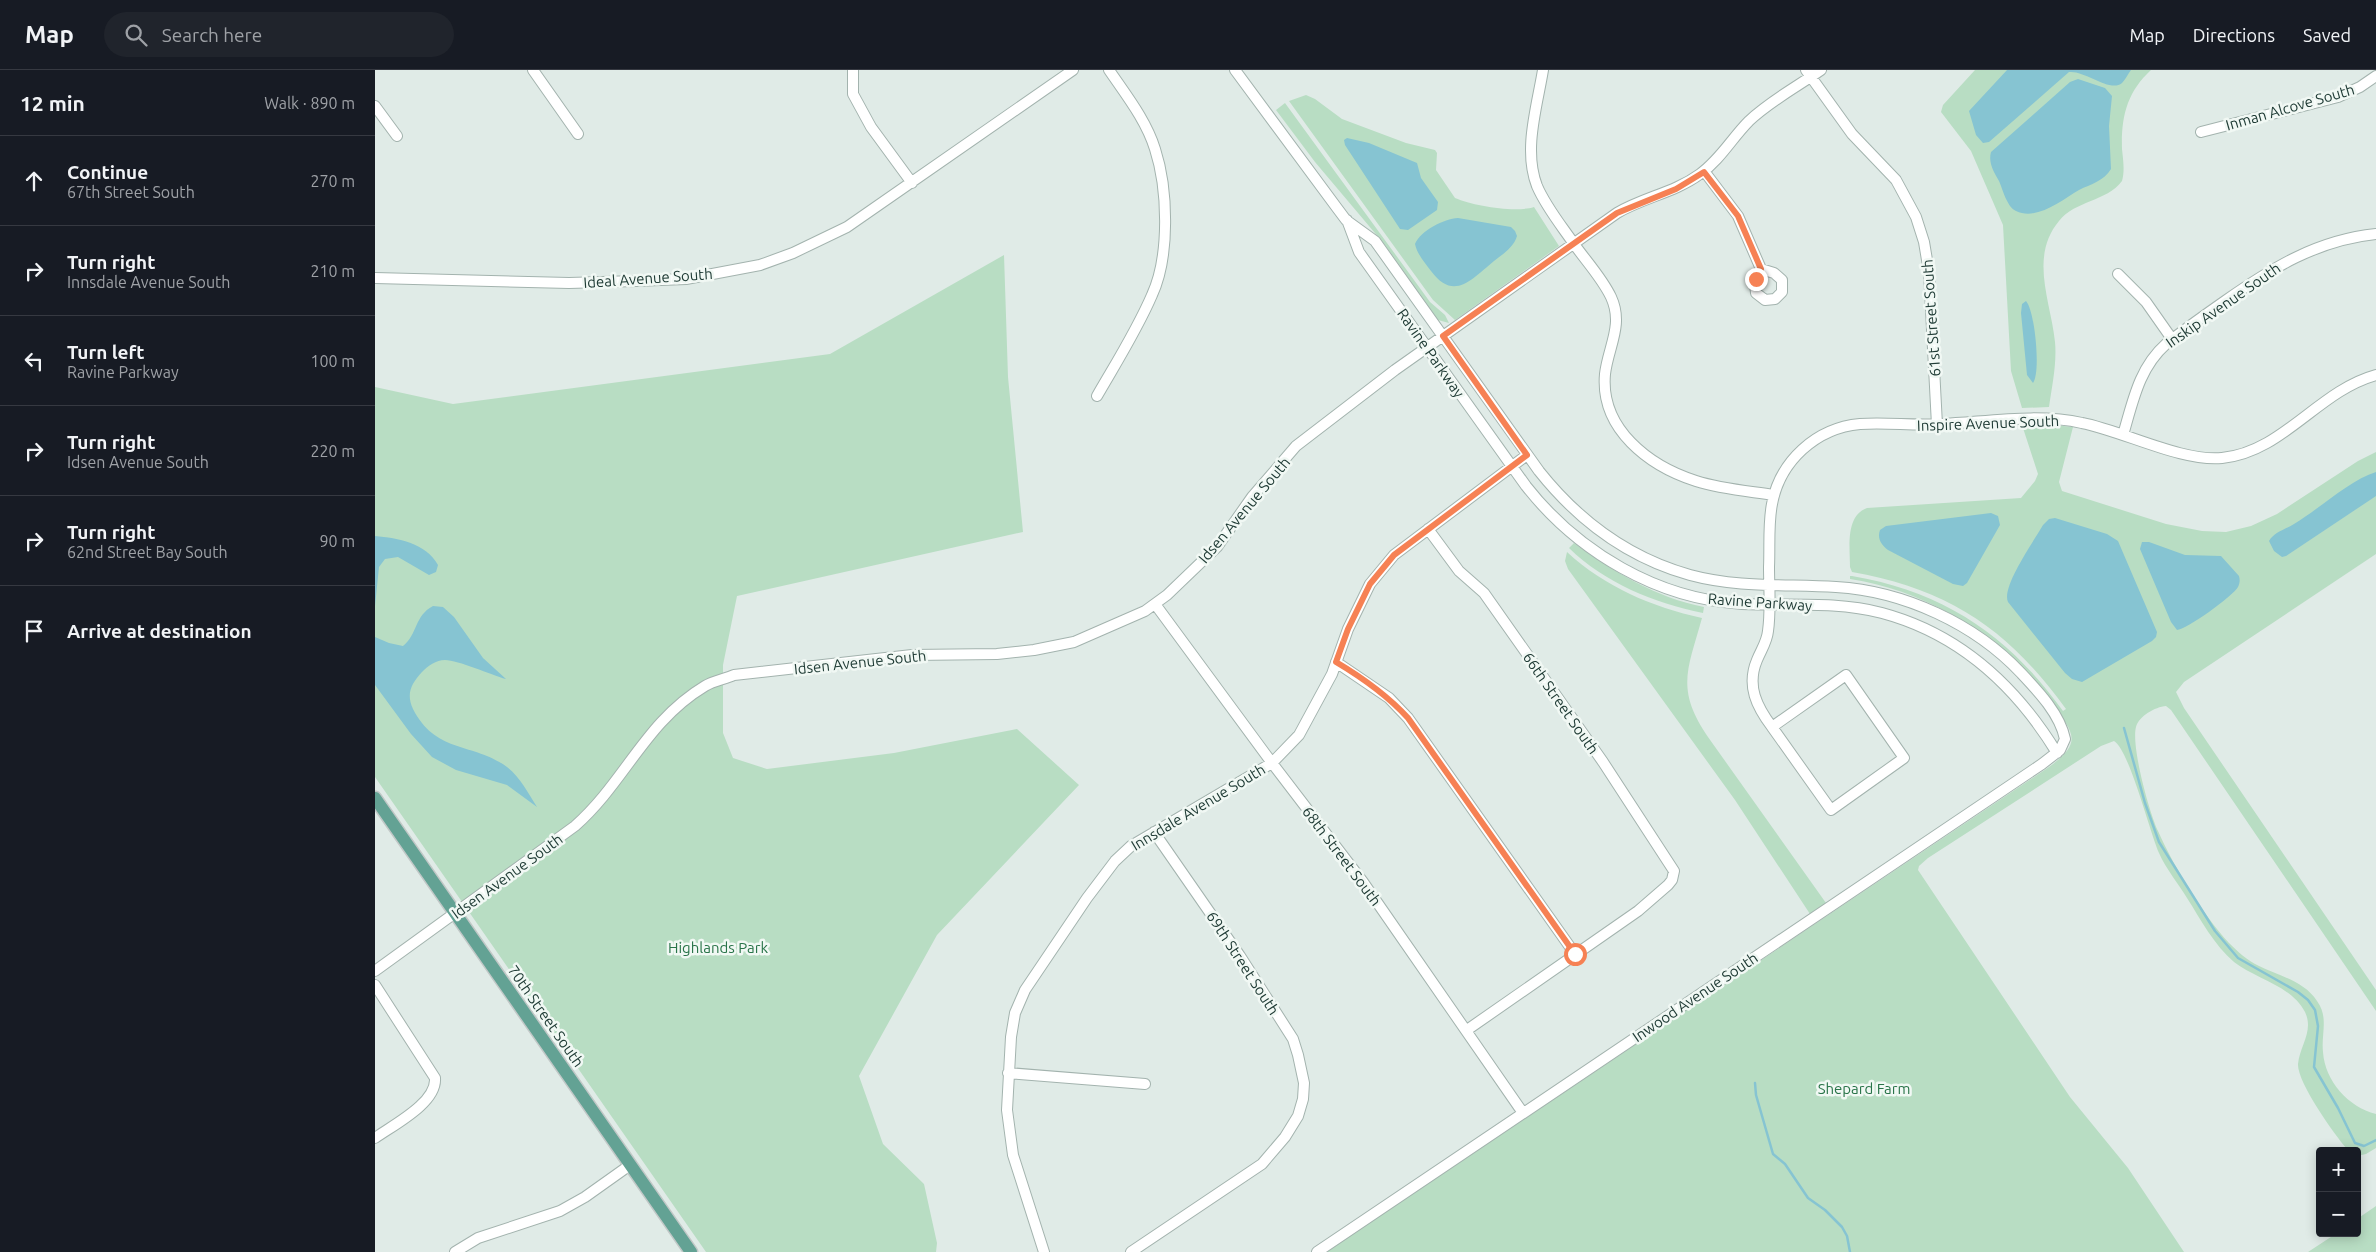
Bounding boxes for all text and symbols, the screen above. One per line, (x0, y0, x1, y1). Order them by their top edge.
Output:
search box (104, 12, 454, 57)
text: Map (25, 21, 74, 48)
icon: search (122, 21, 150, 49)
text: Search here (162, 24, 262, 46)
text: Map (2129, 25, 2165, 45)
text: Directions (2193, 25, 2275, 45)
text: Saved (2303, 25, 2351, 45)
street label: Inman Alcove South (2224, 80, 2356, 134)
text: 12 min (20, 91, 85, 115)
text: Walk · 890 m (264, 94, 355, 112)
text: Continue (67, 161, 148, 183)
icon: ahead (20, 167, 48, 195)
text: 270 m (310, 172, 355, 190)
text: 67th Street South (67, 183, 195, 201)
text: Turn right (67, 251, 155, 273)
icon: right (20, 257, 48, 285)
street label: 61st Street South (1918, 259, 1944, 377)
street label: Inskip Avenue South (2162, 259, 2284, 351)
text: 210 m (310, 262, 355, 280)
street label: Ideal Avenue South (583, 265, 713, 291)
route end (1745, 268, 1768, 291)
text: Innsdale Avenue South (67, 273, 230, 291)
street label: Ravine Parkway (1394, 305, 1468, 401)
text: Turn left (67, 341, 145, 363)
icon: left (20, 347, 48, 375)
text: 100 m (310, 352, 355, 370)
text: Ravine Parkway (67, 363, 179, 381)
street label: Inspire Avenue South (1917, 412, 2059, 434)
text: Turn right (67, 431, 155, 453)
icon: right (20, 437, 48, 465)
text: 220 m (310, 442, 355, 460)
text: Idsen Avenue South (67, 453, 209, 471)
street label: Idsen Avenue South (1195, 454, 1293, 566)
text: Turn right (67, 521, 155, 543)
icon: right (20, 527, 48, 555)
text: 90 m (319, 532, 355, 550)
text: 62nd Street Bay South (67, 543, 228, 561)
street label: Ravine Parkway (1707, 590, 1813, 614)
icon: arrive (20, 617, 48, 645)
text: Arrive at destination (67, 620, 252, 642)
street label: Idsen Avenue South (793, 647, 927, 677)
street label: 66th Street South (1520, 649, 1602, 757)
street label: Innsdale Avenue South (1128, 760, 1268, 854)
street label: 68th Street South (1299, 803, 1385, 909)
street label: Idsen Avenue South (448, 830, 566, 922)
street label: 69th Street South (1203, 908, 1283, 1018)
park label: Highlands Park (668, 939, 768, 956)
route start (1564, 943, 1587, 966)
street label: Inwood Avenue South (1629, 949, 1761, 1045)
street label: 70th Street South (505, 962, 587, 1070)
park label: Shepard Farm (1818, 1080, 1910, 1097)
map controls (2316, 1147, 2361, 1237)
button: + (2316, 1147, 2361, 1192)
button: − (2316, 1192, 2361, 1237)

